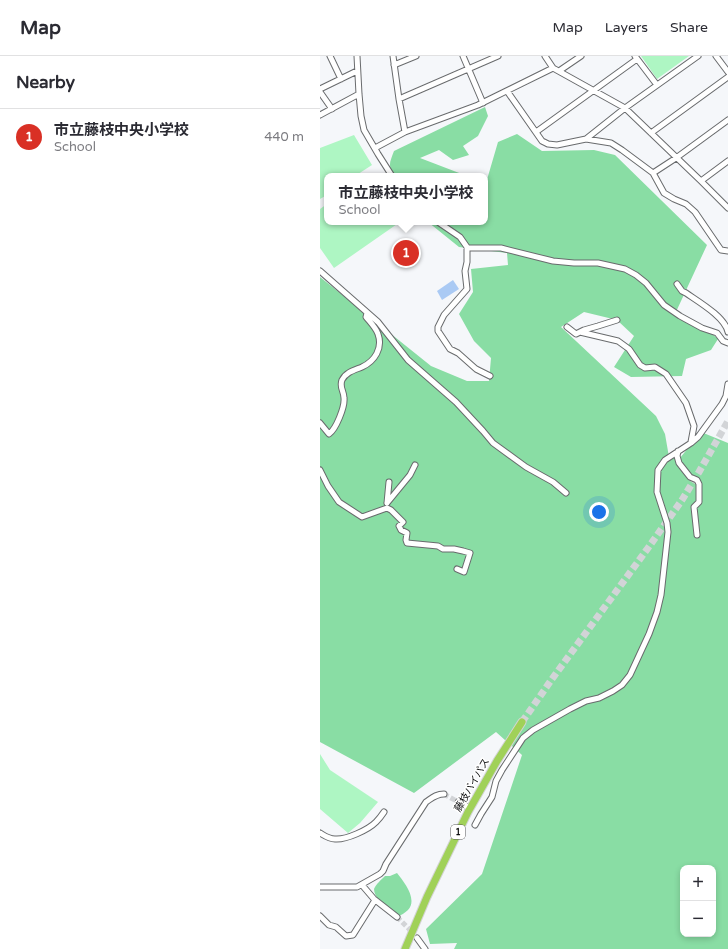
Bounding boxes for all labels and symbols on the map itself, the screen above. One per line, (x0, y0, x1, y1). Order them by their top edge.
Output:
pin: 1 (393, 238, 419, 268)
your location (589, 502, 609, 522)
street label: 藤枝バイパス (452, 756, 492, 814)
road number: 1 (451, 825, 465, 839)

